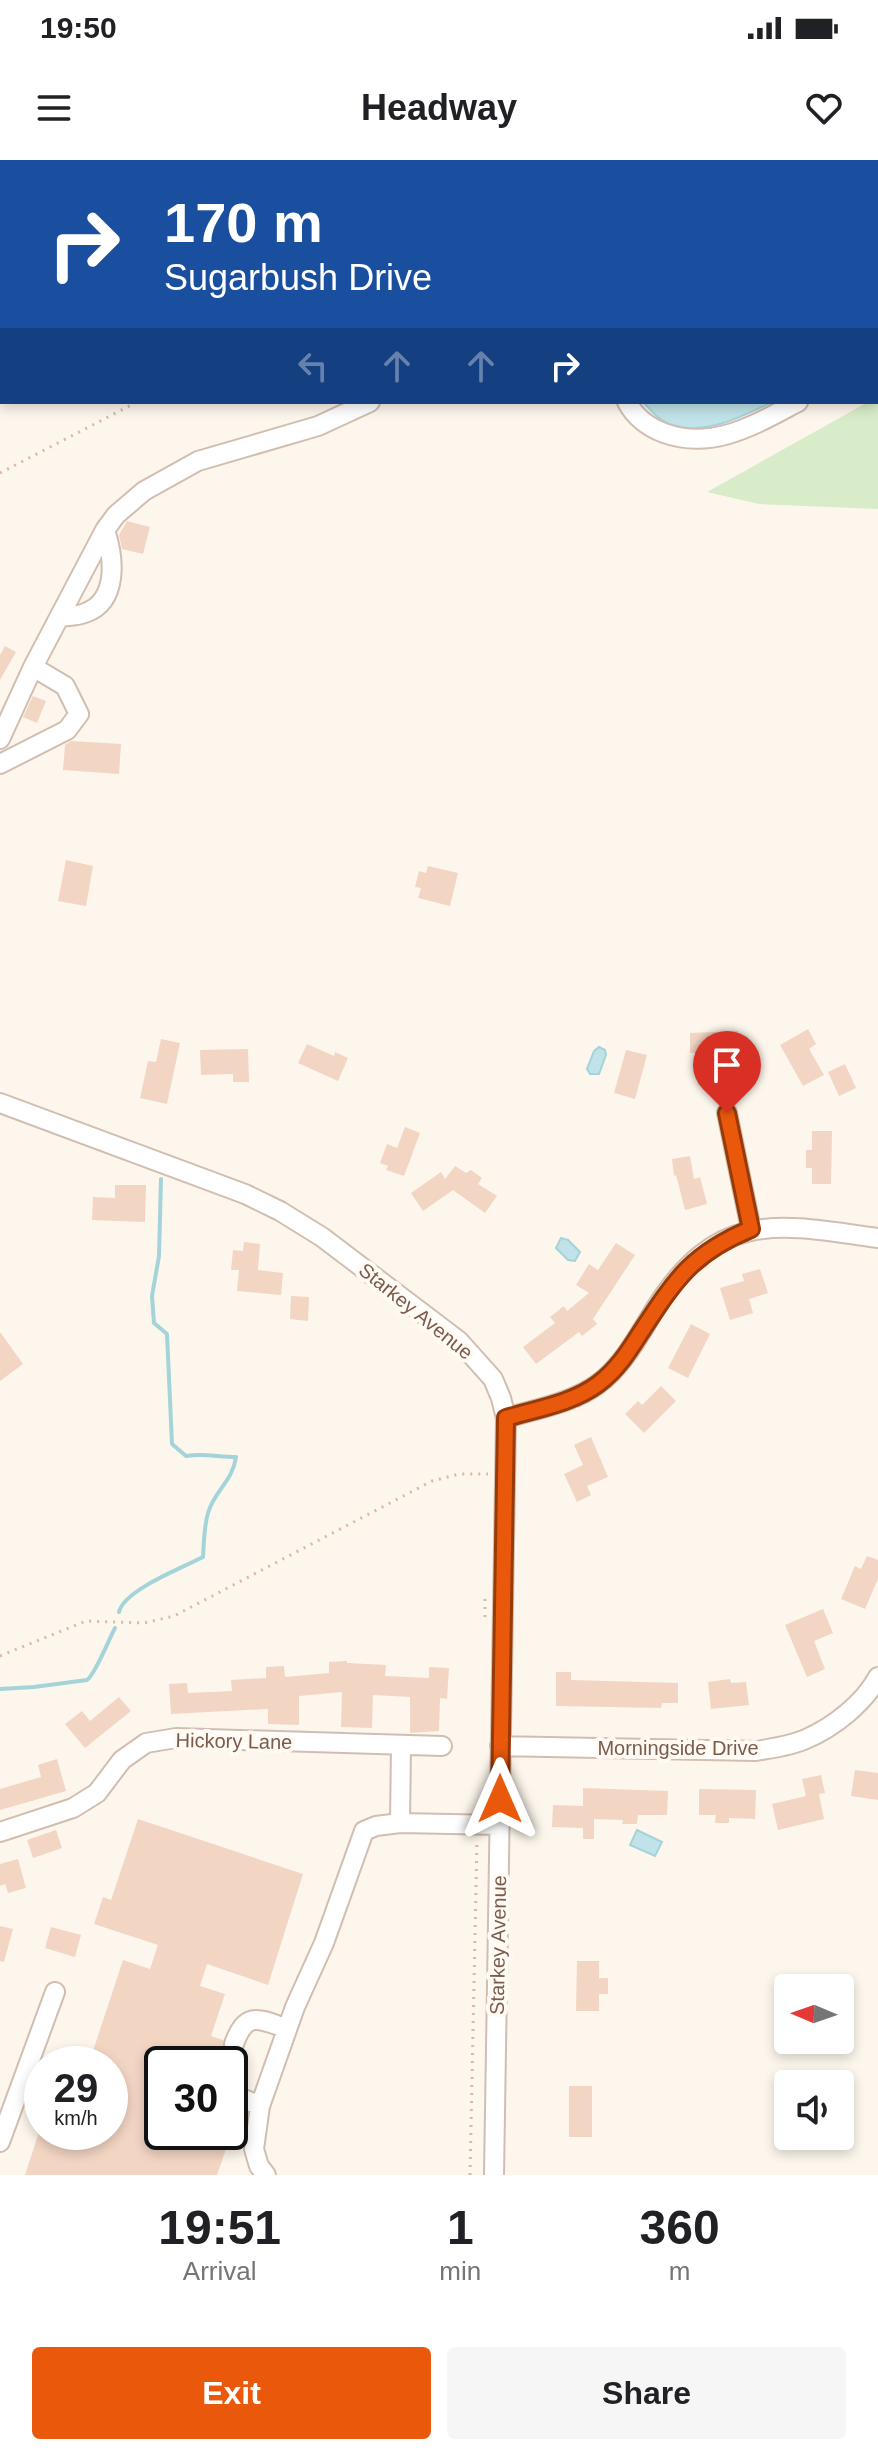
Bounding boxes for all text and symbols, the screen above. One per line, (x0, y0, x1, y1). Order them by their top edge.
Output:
text: 19:50 (40, 11, 117, 44)
icon: menu (32, 86, 76, 130)
icon: heart (802, 86, 846, 130)
text: Headway (361, 87, 517, 128)
text: 170 m (164, 191, 323, 254)
icon: right (32, 192, 136, 296)
text: Sugarbush Drive (164, 257, 432, 298)
icon: left (291, 344, 335, 388)
icon: ahead (375, 344, 419, 388)
icon: ahead (459, 344, 503, 388)
icon: right (543, 344, 587, 388)
pin (693, 1031, 761, 1113)
icon: arrive (705, 1043, 749, 1087)
street label: Starkey Avenue (355, 1258, 477, 1364)
street label: Hickory Lane (175, 1729, 293, 1753)
street label: Morningside Drive (597, 1737, 759, 1759)
position arrow (458, 1757, 542, 1841)
street label: Starkey Avenue (486, 1875, 510, 2015)
north arrow (774, 1974, 854, 2054)
map controls (774, 1974, 854, 2150)
speed limit sign: 30 (144, 2046, 248, 2150)
text: 29 (54, 2066, 98, 2110)
button: sound (774, 2070, 854, 2150)
text: km/h (54, 2107, 98, 2129)
text: 19:51 (158, 2201, 281, 2254)
text: 1 (447, 2201, 474, 2254)
text: 360 (640, 2201, 720, 2254)
text: Arrival (183, 2256, 257, 2286)
text: min (439, 2256, 481, 2286)
text: m (669, 2256, 690, 2286)
button: Exit (32, 2347, 431, 2439)
button: Share (447, 2347, 846, 2439)

